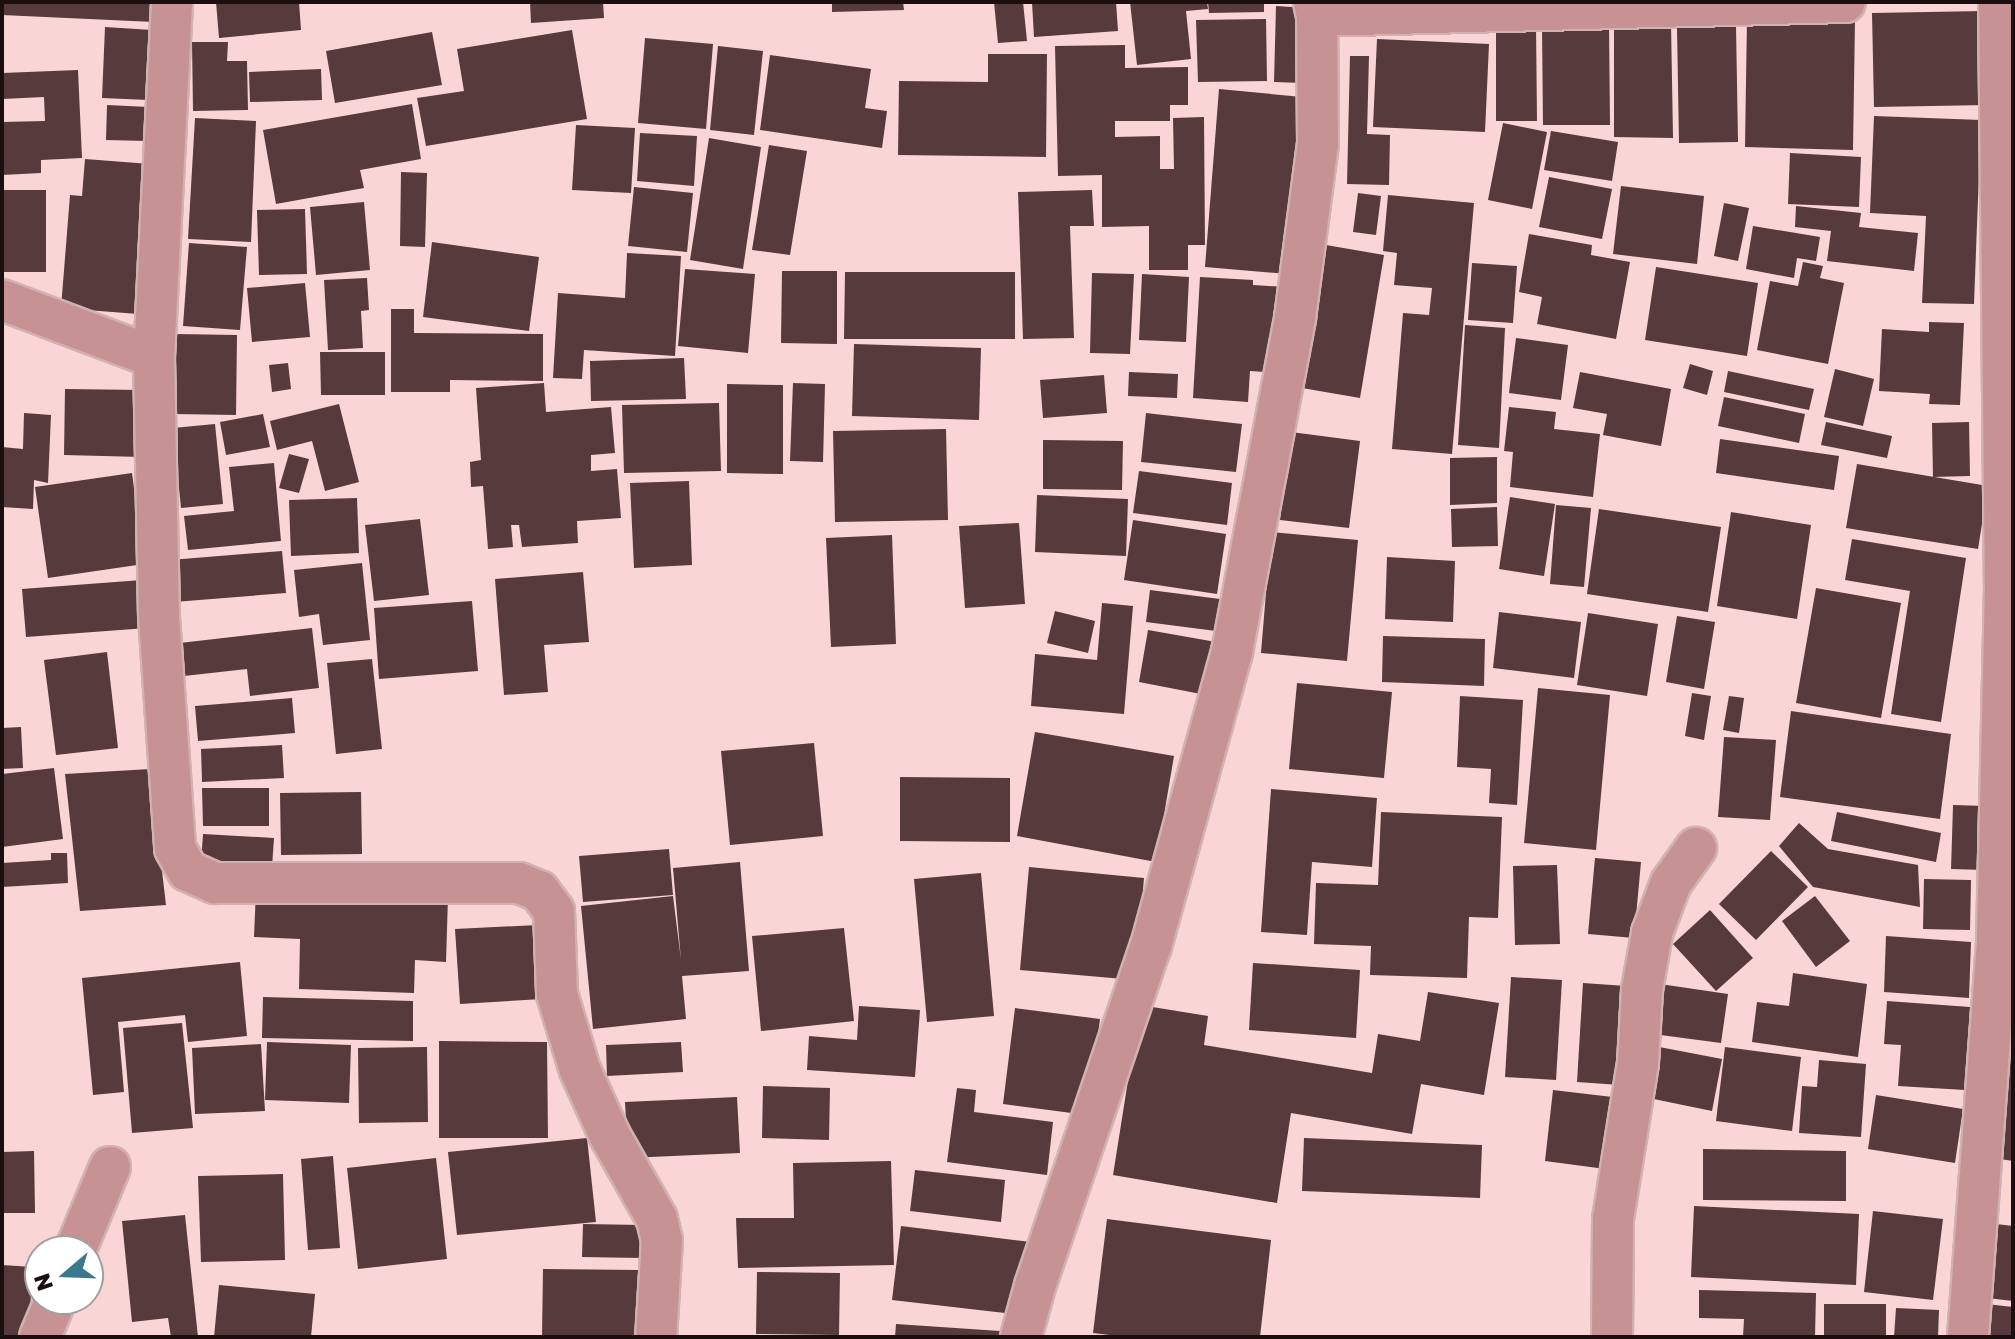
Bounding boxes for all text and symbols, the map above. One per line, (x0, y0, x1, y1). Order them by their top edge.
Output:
north arrow (24, 1235, 104, 1315)
text: N (27, 1270, 58, 1295)

